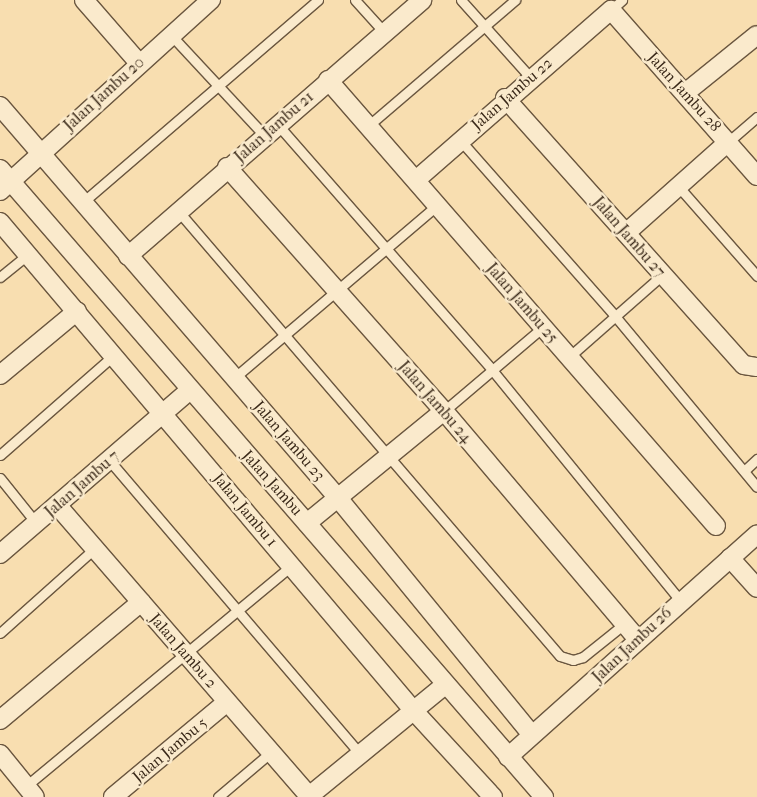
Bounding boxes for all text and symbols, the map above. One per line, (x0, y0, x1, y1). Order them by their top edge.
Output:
street label: Jalan Jambu 28 (643, 48, 725, 136)
street label: Jalan Jambu 20 (60, 53, 148, 135)
street label: Jalan Jambu 22 (468, 54, 556, 134)
street label: Jalan Jambu 21 (230, 87, 318, 167)
street label: Jalan Jambu 27 (589, 193, 669, 281)
street label: Jalan Jambu 25 (482, 259, 562, 347)
street label: Jalan Jambu 24 (394, 357, 476, 447)
street label: Jalan Jambu 23 (249, 397, 329, 485)
street label: Jalan Jambu 7 (41, 446, 123, 522)
street label: Jalan Jambu (238, 446, 306, 520)
street label: Jalan Jambu 1 (209, 469, 281, 551)
street label: Jalan Jambu 26 (588, 603, 676, 687)
street label: Jalan Jambu 2 (145, 610, 221, 692)
street label: Jalan Jambu 5 (129, 713, 211, 787)

